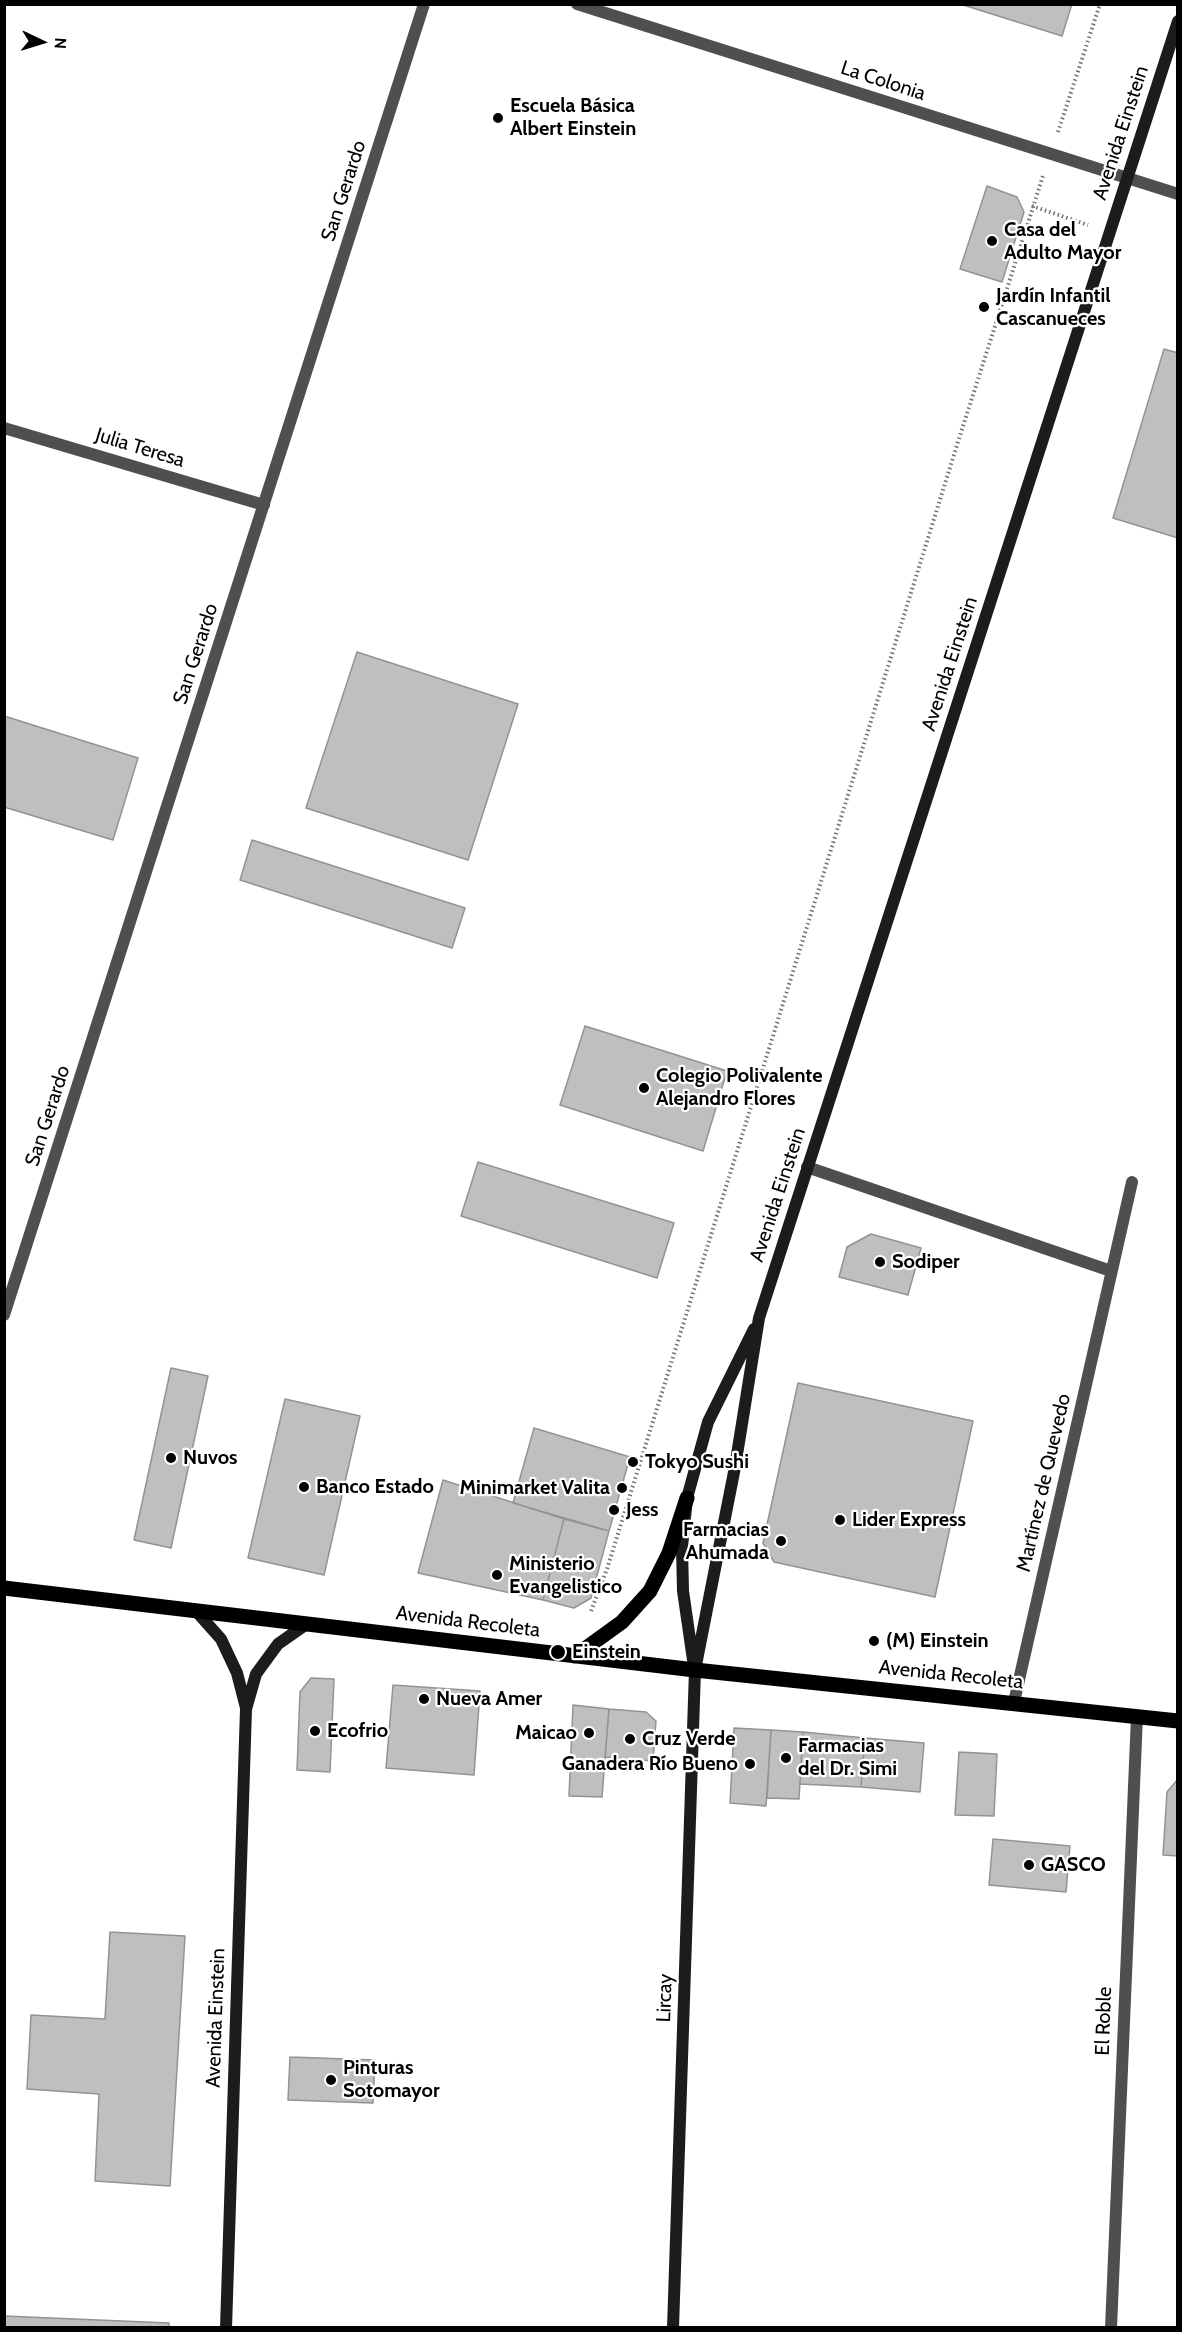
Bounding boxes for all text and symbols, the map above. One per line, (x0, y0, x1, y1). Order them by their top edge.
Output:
north arrow (12, 12, 72, 72)
text: N (51, 37, 70, 50)
street label: La Colonia (838, 56, 928, 106)
street label: Avenida Einstein (1088, 63, 1154, 203)
place label: Escuela Básica Albert Einstein (510, 94, 636, 141)
marker: Escuela Básica Albert Einstein (491, 111, 505, 125)
street label: San Gerardo (316, 138, 372, 244)
place label: Casa del Adulto Mayor (1004, 218, 1121, 265)
marker: Casa del Adulto Mayor (985, 234, 999, 248)
place label: Jardín Infantil Cascanueces (996, 284, 1111, 331)
marker: Jardín Infantil Cascanueces (977, 300, 991, 314)
street label: Julia Teresa (93, 423, 187, 473)
street label: Avenida Einstein (917, 594, 983, 734)
street label: San Gerardo (168, 601, 224, 707)
street label: San Gerardo (20, 1063, 76, 1169)
place label: Colegio Polivalente Alejandro Flores (656, 1064, 822, 1111)
marker: Colegio Polivalente Alejandro Flores (637, 1081, 651, 1095)
street label: Avenida Einstein (745, 1125, 811, 1265)
place label: Sodiper (892, 1250, 960, 1274)
marker: Sodiper (873, 1255, 887, 1269)
street label: Martínez de Quevedo (1012, 1392, 1076, 1574)
place label: Nuvos (183, 1446, 238, 1470)
place label: Tokyo Sushi (645, 1450, 749, 1474)
marker: Nuvos (164, 1451, 178, 1465)
marker: Tokyo Sushi (626, 1455, 640, 1469)
place label: Banco Estado (316, 1475, 434, 1499)
place label: Minimarket Valita (460, 1476, 610, 1500)
marker: Banco Estado (297, 1480, 311, 1494)
marker: Minimarket Valita (615, 1481, 629, 1495)
place label: Jess (626, 1498, 659, 1522)
marker: Jess (607, 1503, 621, 1517)
place label: Lider Express (852, 1508, 966, 1532)
marker: Lider Express (833, 1513, 847, 1527)
place label: Farmacias Ahumada (683, 1518, 769, 1565)
marker: Farmacias Ahumada (774, 1534, 788, 1548)
place label: Ministerio Evangelistico (509, 1552, 622, 1599)
marker: Ministerio Evangelistico (490, 1568, 504, 1582)
street label: Avenida Recoleta (394, 1601, 542, 1643)
place label: (M) Einstein (886, 1629, 989, 1653)
marker: (M) Einstein (867, 1634, 881, 1648)
place label: Einstein (572, 1640, 641, 1664)
marker: Einstein (549, 1643, 567, 1661)
street label: Avenida Recoleta (878, 1655, 1024, 1695)
place label: Nueva Amer (436, 1687, 542, 1711)
marker: Nueva Amer (417, 1692, 431, 1706)
place label: Ecofrio (327, 1719, 388, 1743)
place label: Maicao (515, 1721, 577, 1745)
marker: Ecofrio (308, 1724, 322, 1738)
marker: Maicao (582, 1726, 596, 1740)
place label: Cruz Verde (642, 1727, 736, 1751)
marker: Cruz Verde (623, 1732, 637, 1746)
place label: Farmacias del Dr. Simi (798, 1734, 897, 1781)
marker: Farmacias del Dr. Simi (779, 1751, 793, 1765)
place label: Ganadera Río Bueno (562, 1752, 738, 1776)
marker: Ganadera Río Bueno (743, 1757, 757, 1771)
place label: GASCO (1041, 1853, 1106, 1877)
marker: GASCO (1022, 1858, 1036, 1872)
street label: Avenida Einstein (202, 1948, 230, 2088)
street label: Lircay (652, 1973, 678, 2023)
street label: El Roble (1091, 1986, 1117, 2056)
place label: Pinturas Sotomayor (343, 2056, 440, 2103)
marker: Pinturas Sotomayor (324, 2073, 338, 2087)

